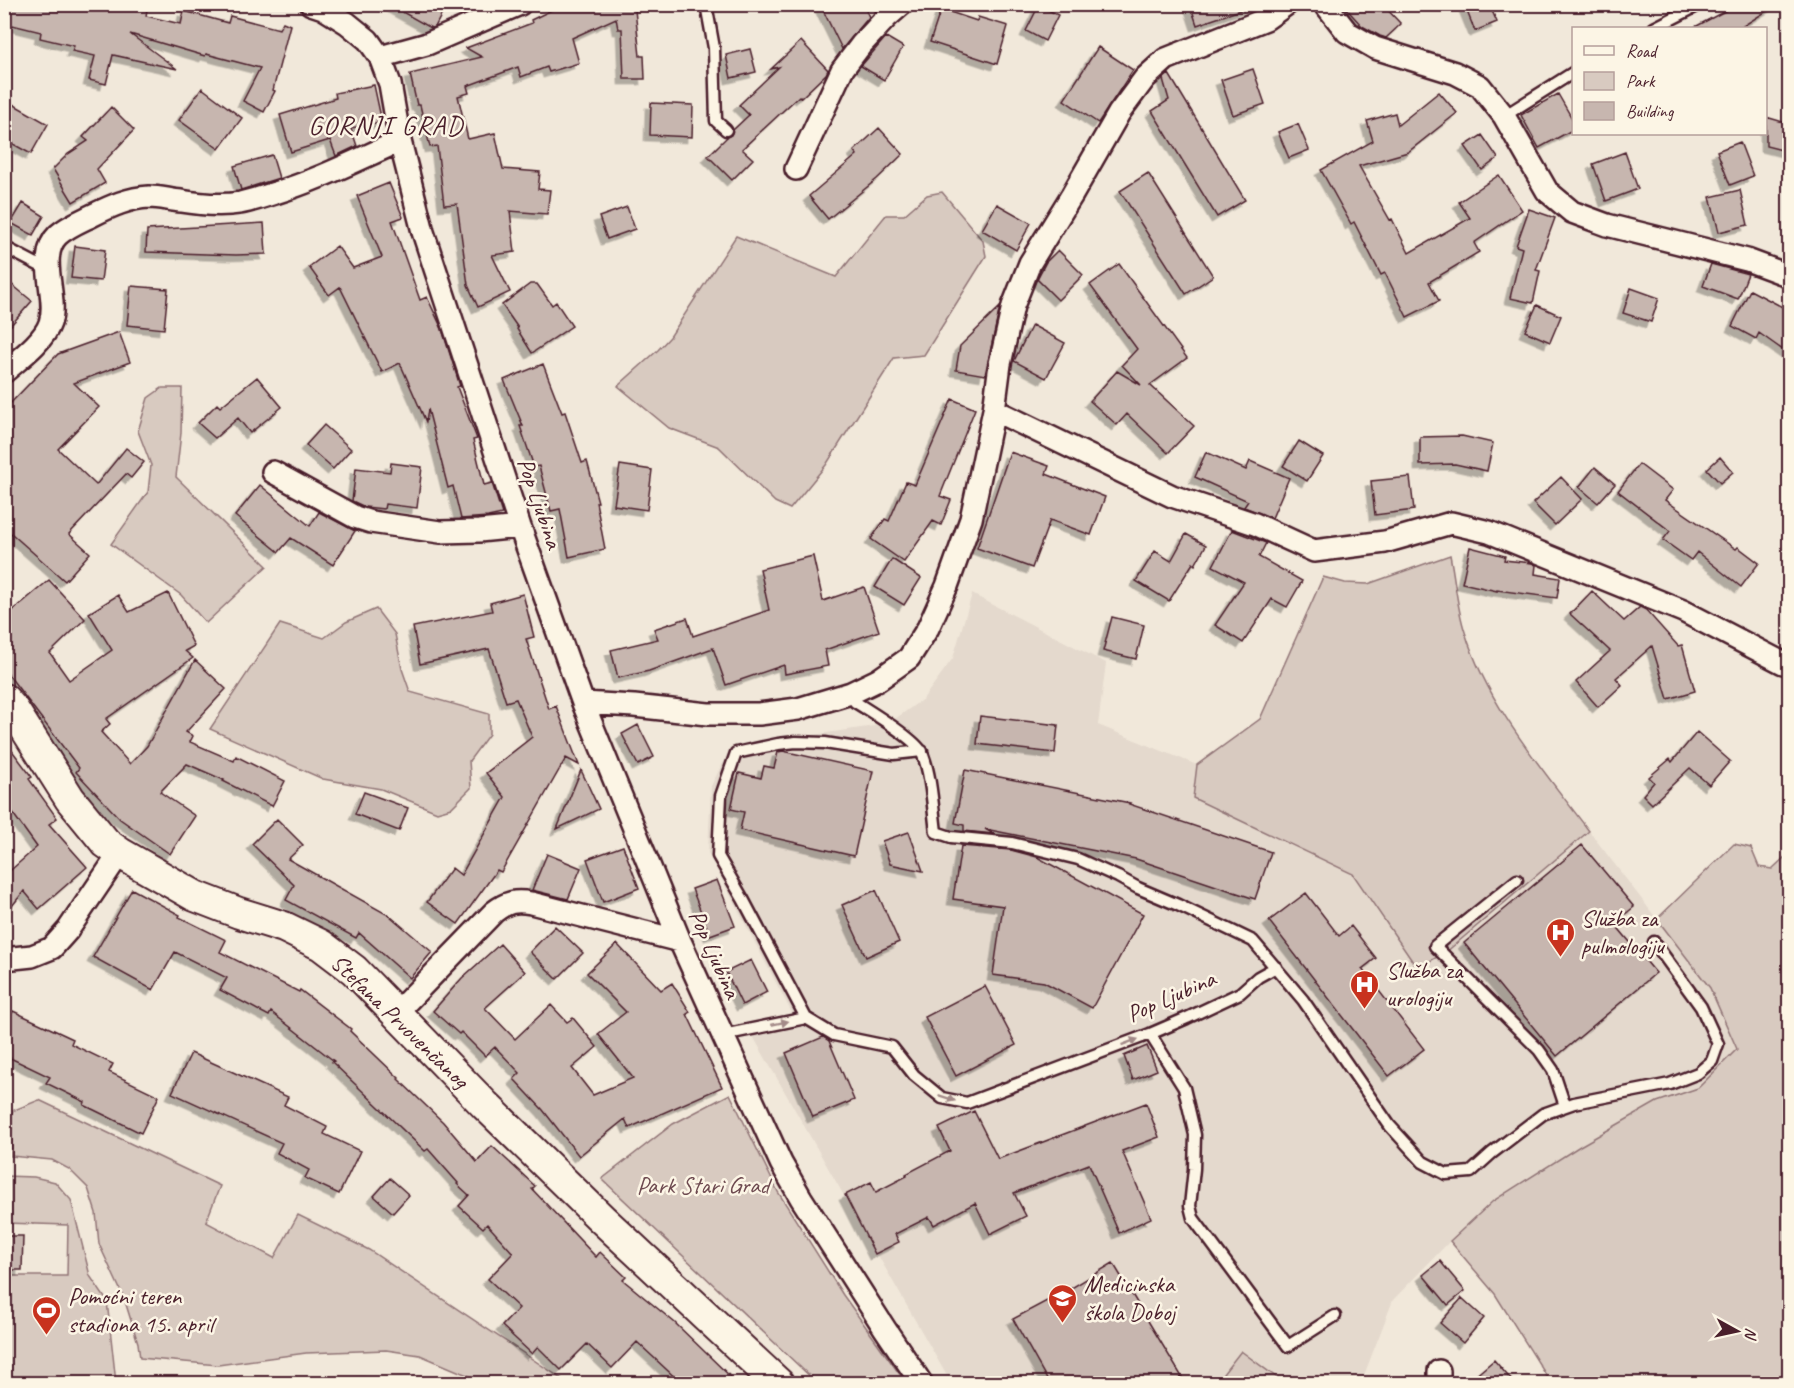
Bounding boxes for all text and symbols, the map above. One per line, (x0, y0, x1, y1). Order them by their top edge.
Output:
legend (1572, 27, 1767, 135)
text: Road (1626, 40, 1659, 62)
text: Park (1626, 70, 1656, 92)
text: Building (1626, 100, 1675, 122)
district label: GORNJI GRAD (308, 108, 465, 142)
street label: Pop Ljubina (511, 454, 570, 554)
place label: Služba za pulmologiju (1581, 903, 1666, 961)
street label: Pop Ljubina (682, 905, 748, 1004)
hospital icon: Služba za pulmologiju (1544, 916, 1576, 958)
street label: Stefana Prvovenčanog (325, 948, 477, 1096)
place label: Služba za urologiju (1386, 955, 1464, 1013)
street label: Pop Ljubina (1122, 963, 1221, 1029)
hospital icon: Služba za urologiju (1349, 968, 1381, 1010)
one-way arrow (771, 1018, 790, 1027)
one-way arrow (1121, 1036, 1139, 1046)
one-way arrow (939, 1094, 957, 1103)
park label: Park Stari Grad (637, 1170, 773, 1200)
place label: Medicinska škola Doboj (1084, 1269, 1178, 1327)
place label: Pomoćni teren stadiona 15. april (68, 1281, 217, 1339)
school or university icon: Medicinska škola Doboj (1047, 1282, 1079, 1324)
sports icon: Pomoćni teren stadiona 15. april (31, 1294, 63, 1336)
north arrow (1707, 1301, 1767, 1361)
text: N (1740, 1327, 1761, 1342)

